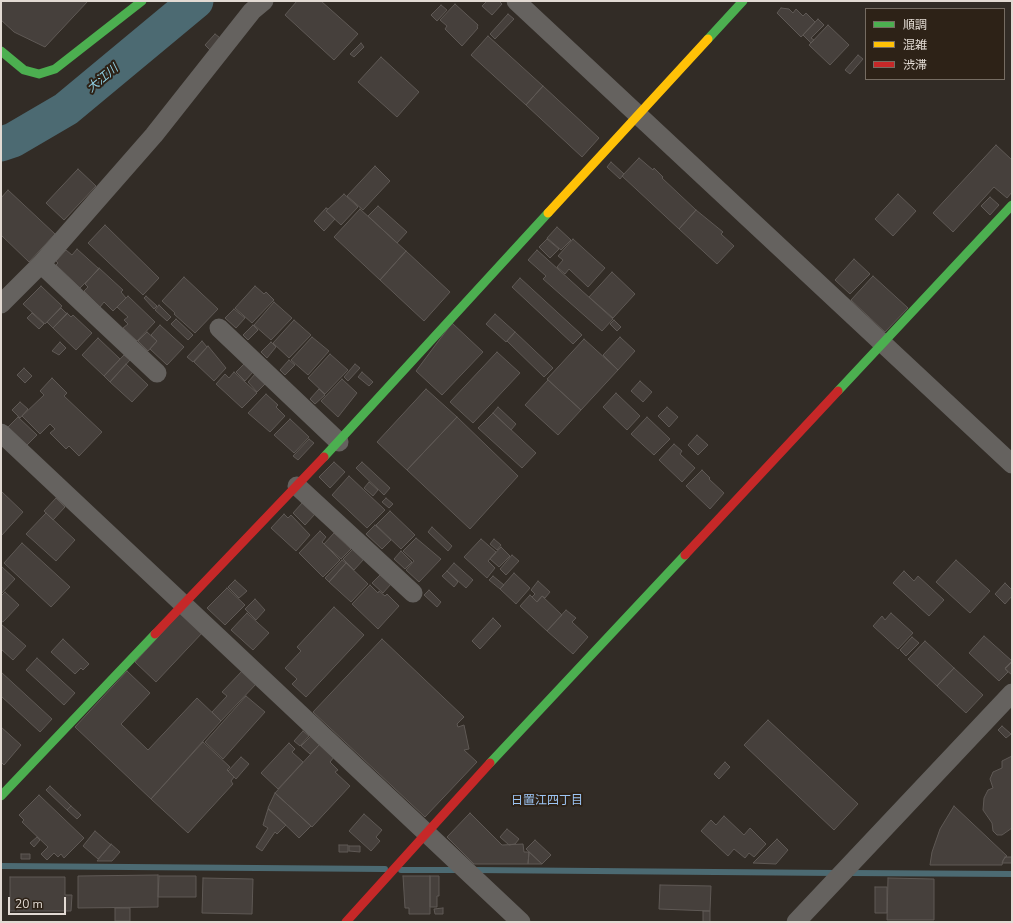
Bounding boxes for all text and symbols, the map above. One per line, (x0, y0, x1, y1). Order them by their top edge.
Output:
legend (865, 8, 1005, 80)
text: 順調 (903, 17, 927, 33)
text: 混雑 (903, 37, 927, 53)
text: 渋滞 (903, 57, 927, 73)
water label: 大江川 (85, 62, 121, 96)
district label: 日置江四丁目 (511, 794, 583, 808)
scale bar (10, 889, 68, 915)
text: 20 m (15, 896, 43, 912)

